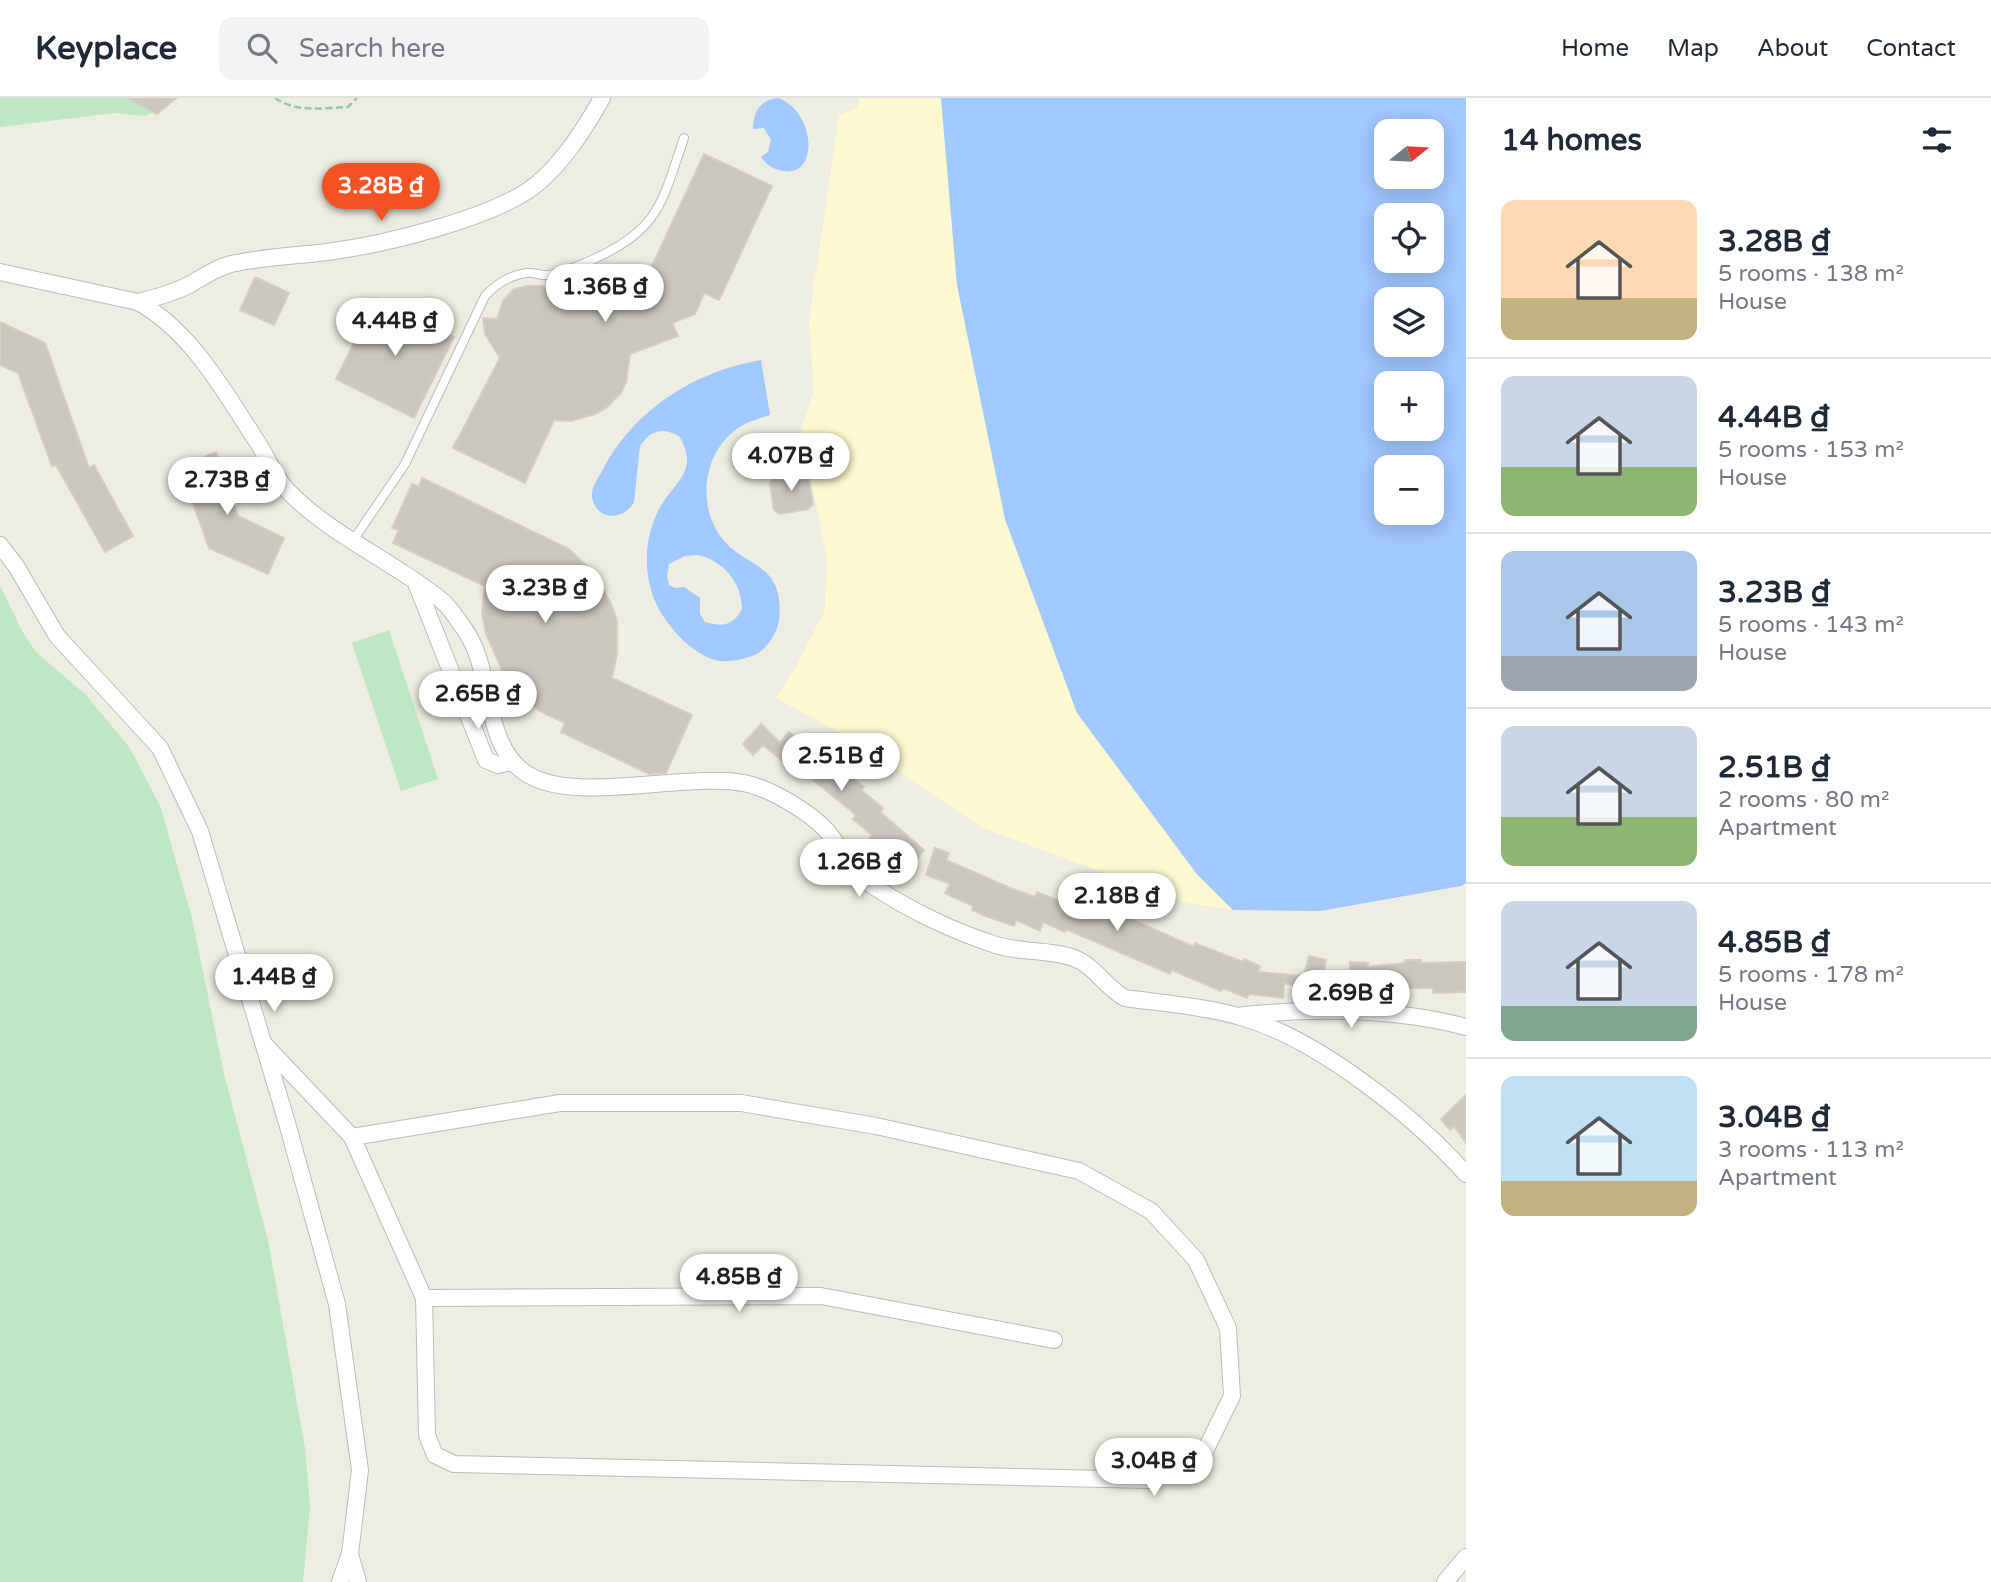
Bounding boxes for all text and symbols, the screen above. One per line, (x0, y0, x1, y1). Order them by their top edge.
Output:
search box (219, 17, 709, 80)
text: Keyplace (35, 29, 177, 68)
icon: search (243, 29, 281, 67)
text: Search here (299, 33, 445, 64)
text: Home (1561, 34, 1629, 63)
text: Map (1667, 34, 1719, 63)
text: About (1757, 34, 1828, 63)
text: Contact (1866, 34, 1956, 63)
north arrow (1374, 119, 1444, 189)
map controls (1374, 119, 1444, 525)
icon: filters (1918, 121, 1956, 159)
text: 14 homes (1501, 122, 1642, 159)
pin: 3.28B ₫ (316, 164, 446, 223)
text: 3.28B ₫ (338, 172, 424, 200)
button: locate (1374, 203, 1444, 273)
text: 3.28B ₫ (1718, 223, 1831, 260)
icon: home (1557, 228, 1641, 312)
text: 5 rooms · 138 m² (1718, 260, 1904, 288)
pin: 1.36B ₫ (540, 264, 670, 324)
text: 1.36B ₫ (562, 273, 648, 301)
button: layers (1374, 287, 1444, 357)
text: House (1718, 288, 1787, 316)
pin: 4.44B ₫ (330, 299, 460, 358)
text: 4.44B ₫ (352, 307, 438, 335)
button: + (1374, 371, 1444, 441)
text: 4.44B ₫ (1718, 399, 1830, 436)
icon: home (1557, 404, 1641, 488)
pin: 4.07B ₫ (726, 434, 856, 493)
text: 5 rooms · 153 m² (1718, 436, 1904, 464)
text: 4.07B ₫ (748, 442, 834, 470)
button: − (1374, 455, 1444, 525)
pin: 2.73B ₫ (162, 458, 292, 517)
text: House (1718, 464, 1787, 492)
text: 2.73B ₫ (184, 466, 270, 494)
pin: 3.23B ₫ (480, 566, 610, 625)
text: 3.23B ₫ (502, 574, 588, 602)
text: 3.23B ₫ (1718, 574, 1831, 611)
icon: home (1557, 579, 1641, 663)
text: 5 rooms · 143 m² (1718, 611, 1904, 639)
text: House (1718, 639, 1787, 667)
pin: 2.65B ₫ (413, 672, 543, 731)
text: 2.65B ₫ (435, 680, 521, 708)
pin: 2.51B ₫ (776, 734, 906, 793)
text: 2.51B ₫ (798, 742, 884, 770)
text: 2.51B ₫ (1718, 749, 1831, 786)
icon: home (1557, 754, 1641, 838)
text: 2 rooms · 80 m² (1718, 786, 1889, 814)
text: Apartment (1718, 814, 1837, 842)
pin: 1.26B ₫ (794, 840, 924, 899)
text: 1.26B ₫ (816, 848, 902, 876)
pin: 2.18B ₫ (1052, 874, 1182, 933)
text: 2.18B ₫ (1074, 882, 1160, 910)
text: 4.85B ₫ (1718, 924, 1830, 961)
icon: home (1557, 929, 1641, 1013)
pin: 1.44B ₫ (209, 954, 339, 1014)
text: 5 rooms · 178 m² (1718, 961, 1904, 989)
text: 1.44B ₫ (231, 963, 317, 991)
pin: 2.69B ₫ (1286, 970, 1416, 1030)
text: 2.69B ₫ (1308, 979, 1394, 1007)
text: House (1718, 989, 1787, 1017)
text: 3.04B ₫ (1718, 1099, 1831, 1136)
icon: home (1557, 1104, 1641, 1188)
text: 3 rooms · 113 m² (1718, 1136, 1904, 1164)
text: Apartment (1718, 1164, 1837, 1192)
pin: 4.85B ₫ (674, 1254, 804, 1314)
text: 4.85B ₫ (696, 1263, 782, 1291)
pin: 3.04B ₫ (1089, 1438, 1219, 1498)
text: 3.04B ₫ (1111, 1447, 1197, 1475)

